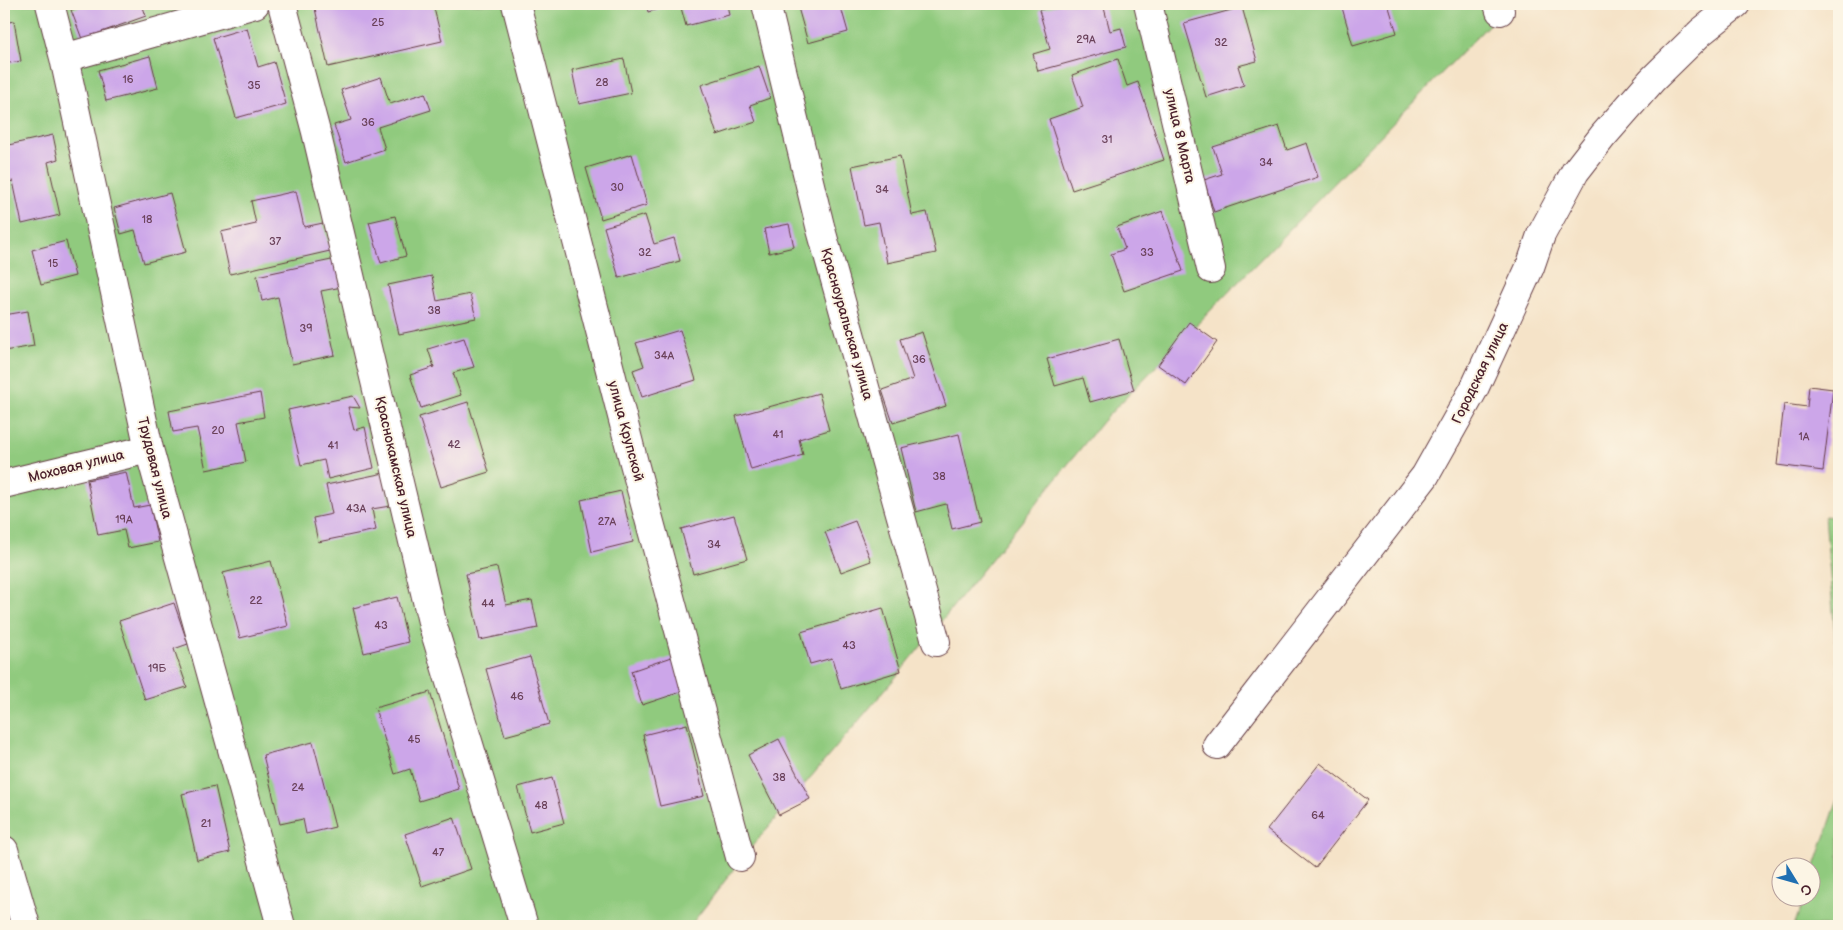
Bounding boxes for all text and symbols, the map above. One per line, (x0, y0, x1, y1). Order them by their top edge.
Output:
house number: 25 (372, 16, 384, 29)
house number: 29А (1076, 33, 1096, 46)
house number: 32 (1214, 36, 1228, 49)
house number: 16 (123, 73, 134, 86)
house number: 28 (596, 76, 608, 89)
house number: 35 (247, 79, 261, 92)
street label: улица 8 Марта (1161, 87, 1199, 186)
house number: 36 (361, 116, 375, 129)
house number: 31 (1101, 133, 1113, 146)
house number: 34 (1259, 156, 1273, 169)
house number: 30 (610, 181, 624, 194)
house number: 34 (875, 183, 889, 196)
house number: 18 (142, 213, 152, 226)
house number: 37 (269, 235, 282, 248)
house number: 32 (638, 246, 652, 259)
street label: Красноуральская улица (817, 246, 877, 403)
house number: 33 (1140, 246, 1154, 259)
house number: 15 (48, 257, 58, 270)
house number: 38 (427, 304, 441, 317)
street label: Городская улица (1448, 319, 1512, 427)
house number: 39 (299, 322, 313, 335)
house number: 34А (654, 349, 674, 362)
house number: 36 (912, 353, 926, 366)
street label: улица Крупской (604, 379, 648, 483)
street label: Краснокамская улица (371, 395, 421, 540)
street label: Трудовая улица (134, 415, 176, 521)
house number: 20 (212, 424, 225, 437)
house number: 41 (773, 428, 783, 441)
house number: 1А (1799, 430, 1810, 443)
house number: 42 (447, 438, 461, 451)
house number: 41 (328, 439, 338, 452)
street label: Моховая улица (26, 446, 126, 486)
house number: 38 (932, 470, 946, 483)
house number: 43А (346, 502, 366, 515)
house number: 19А (115, 513, 133, 526)
house number: 27А (598, 515, 617, 528)
house number: 34 (707, 538, 721, 551)
house number: 22 (250, 594, 263, 607)
house number: 44 (481, 597, 495, 610)
house number: 43 (374, 619, 388, 632)
house number: 43 (842, 639, 856, 652)
house number: 19Б (148, 662, 166, 675)
house number: 46 (510, 690, 524, 703)
house number: 45 (407, 733, 421, 746)
house number: 38 (772, 771, 786, 784)
house number: 24 (291, 781, 305, 794)
house number: 48 (534, 799, 548, 812)
house number: 64 (1311, 809, 1325, 822)
house number: 21 (201, 817, 211, 830)
house number: 47 (432, 846, 445, 859)
north arrow (1770, 858, 1820, 908)
text: С (1796, 881, 1816, 899)

